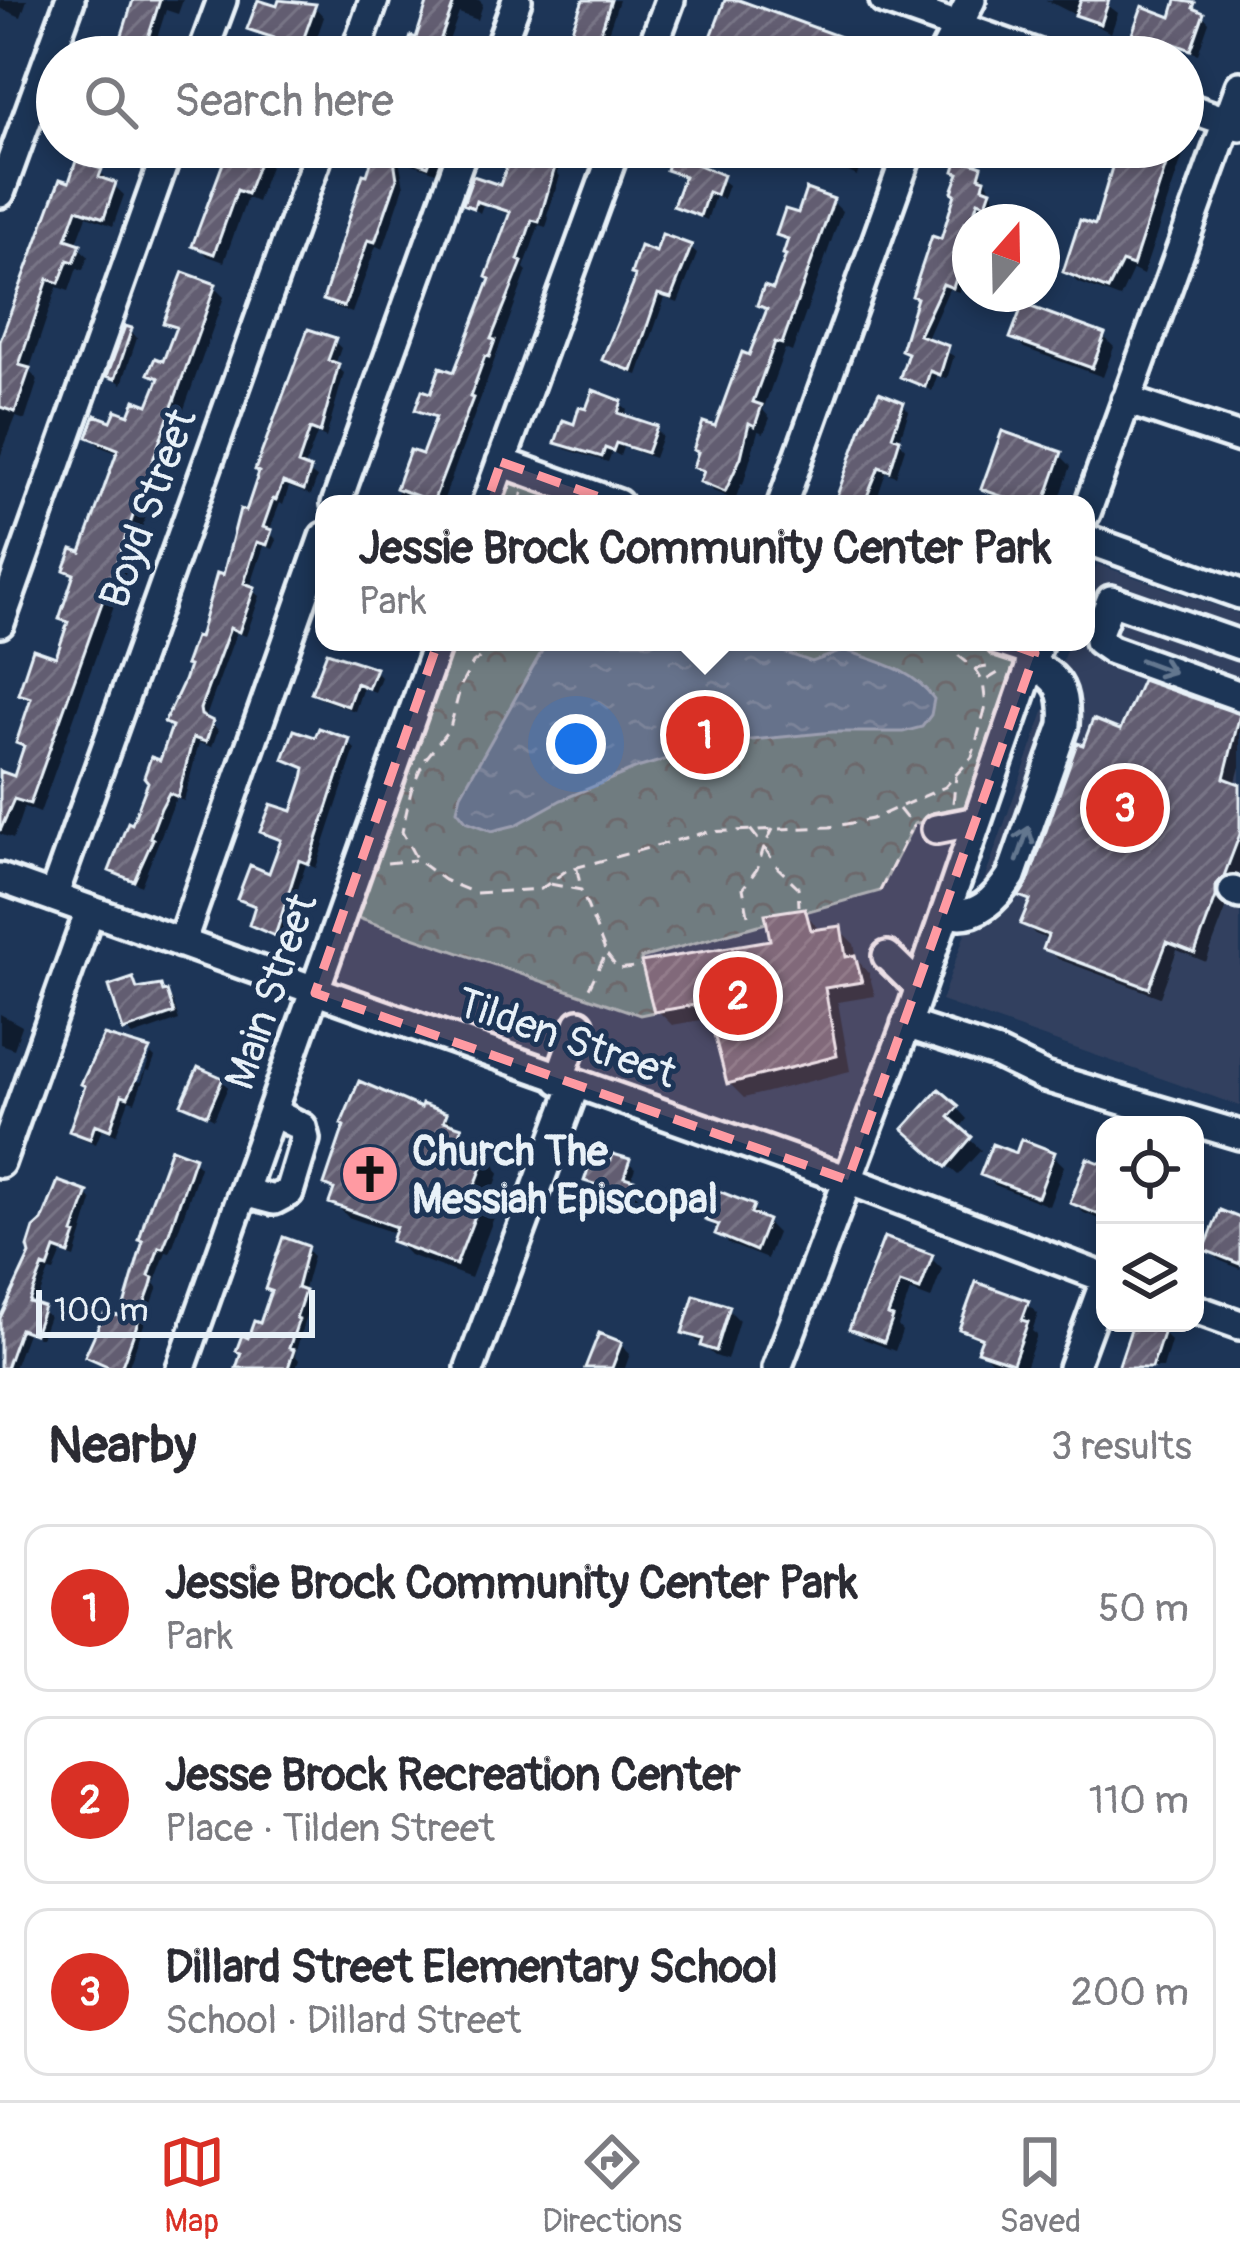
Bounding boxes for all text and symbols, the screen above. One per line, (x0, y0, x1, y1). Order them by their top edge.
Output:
search box (36, 36, 1204, 168)
icon: search (78, 69, 144, 135)
text: Search here (174, 74, 394, 130)
north arrow (952, 204, 1060, 312)
street label: Boyd Street (89, 402, 209, 615)
popup (315, 495, 1095, 651)
text: Jessie Brock Community Center Park (359, 521, 1051, 577)
text: Park (359, 577, 427, 626)
one-way arrow (1137, 657, 1174, 678)
pin: 1 (666, 690, 744, 780)
your location (546, 714, 606, 774)
pin: 3 (1086, 763, 1164, 853)
one-way arrow (1014, 826, 1035, 863)
street label: Main Street (214, 887, 330, 1096)
pin: 2 (699, 951, 777, 1041)
street label: Tilden Street (450, 977, 683, 1101)
map controls (1096, 1116, 1204, 1332)
button: locate (1096, 1116, 1204, 1224)
place label: Church The Messiah Episcopal (412, 1126, 718, 1226)
church icon: Church The Messiah Episcopal (339, 1143, 401, 1205)
button: layers (1096, 1224, 1204, 1332)
scale bar (36, 1284, 315, 1337)
text: 100 m (54, 1290, 148, 1331)
text: Nearby (48, 1414, 196, 1478)
text: 3 results (1051, 1422, 1192, 1471)
text: Jessie Brock Community Center Park (165, 1556, 858, 1612)
text: 1 (82, 1584, 98, 1633)
text: 50 m (1098, 1584, 1189, 1633)
text: Park (165, 1612, 233, 1661)
text: Jesse Brock Recreation Center (165, 1748, 741, 1804)
text: 2 (79, 1776, 101, 1825)
text: 110 m (1089, 1776, 1189, 1825)
text: Place · Tilden Street (165, 1804, 495, 1853)
text: Dillard Street Elementary School (165, 1940, 778, 1996)
text: 3 (79, 1968, 101, 2017)
text: 200 m (1071, 1968, 1189, 2017)
text: School · Dillard Street (165, 1996, 521, 2045)
tab: Map (159, 2129, 225, 2242)
tab: Directions (542, 2129, 682, 2242)
tab: Saved (999, 2129, 1081, 2242)

